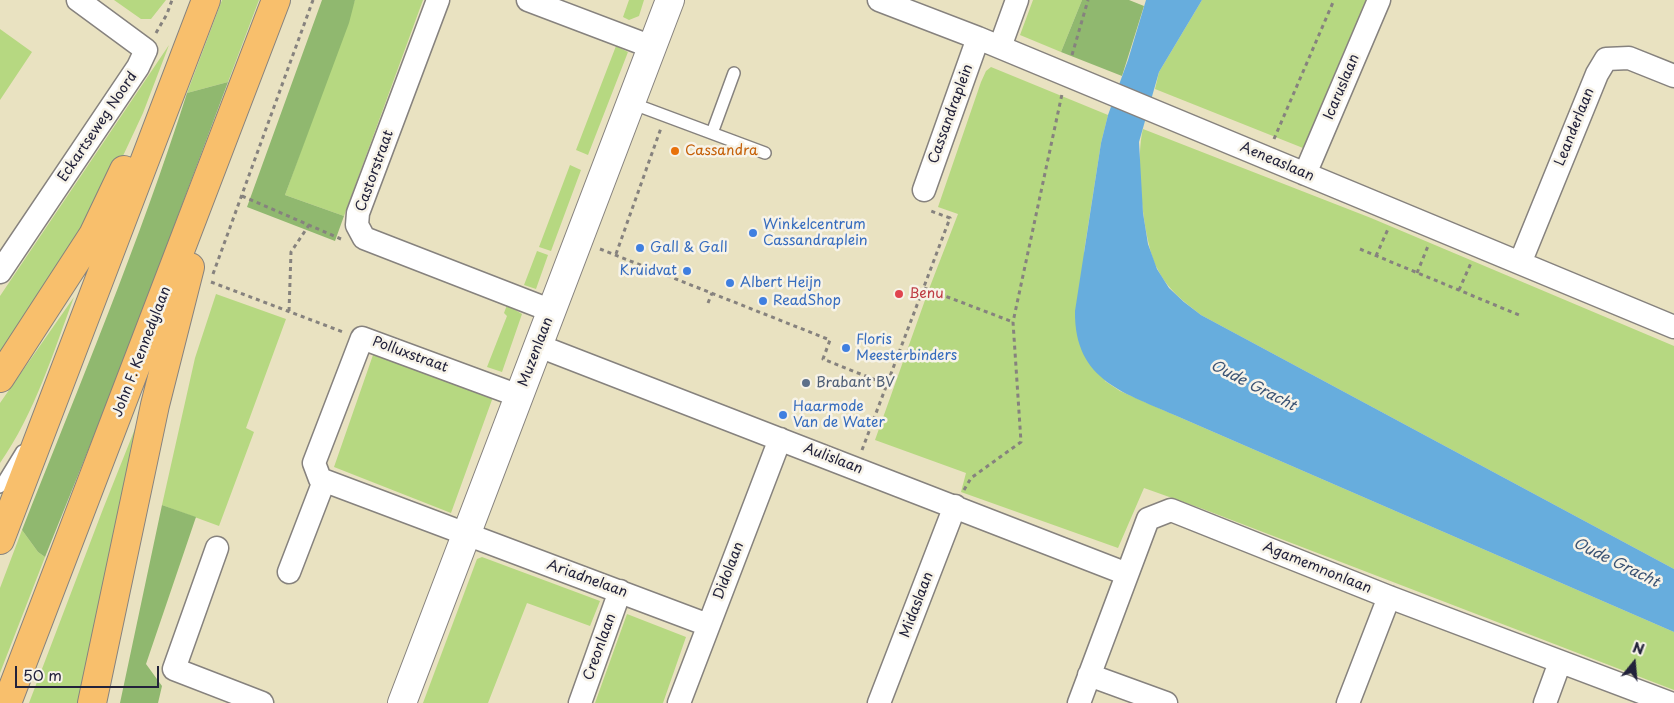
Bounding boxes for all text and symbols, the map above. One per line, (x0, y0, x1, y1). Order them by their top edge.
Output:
street label: Icaruslaan (1321, 52, 1363, 122)
street label: Cassandraplein (925, 62, 977, 166)
street label: Eckartseweg Noord (55, 69, 141, 185)
street label: Leanderlaan (1552, 86, 1598, 168)
street label: Castorstraat (353, 128, 397, 214)
street label: Aeneaslaan (1237, 139, 1317, 185)
place label: Cassandra (685, 143, 758, 159)
marker: Cassandra (669, 145, 681, 157)
place label: Winkelcentrum Cassandraplein (763, 217, 868, 250)
marker: Winkelcentrum Cassandraplein (747, 227, 759, 239)
place label: Gall & Gall (650, 240, 727, 256)
marker: Gall & Gall (634, 242, 646, 254)
place label: Kruidvat (619, 263, 677, 279)
marker: Kruidvat (681, 265, 693, 277)
place label: Albert Heijn (740, 275, 821, 291)
marker: Albert Heijn (724, 277, 736, 289)
street label: John F. Kennedylaan (109, 284, 175, 420)
place label: Benu (909, 286, 944, 302)
marker: Benu (893, 288, 905, 300)
place label: ReadShop (773, 293, 841, 309)
marker: ReadShop (757, 295, 769, 307)
street label: Muzenlaan (515, 315, 557, 389)
place label: Floris Meesterbinders (856, 332, 957, 364)
street label: Polluxstraat (370, 334, 450, 376)
marker: Floris Meesterbinders (840, 342, 852, 354)
water label: Oude Gracht (1207, 357, 1299, 415)
place label: Brabant BV (816, 375, 895, 391)
marker: Brabant BV (800, 377, 812, 389)
place label: Haarmode Van de Water (793, 399, 885, 432)
marker: Haarmode Van de Water (777, 409, 789, 421)
street label: Aulislaan (801, 440, 865, 478)
water label: Oude Gracht (1570, 534, 1662, 592)
street label: Agamemnonlaan (1260, 539, 1374, 597)
street label: Didolaan (710, 540, 748, 602)
street label: Ariadnelaan (544, 557, 630, 601)
street label: Midaslaan (897, 570, 937, 640)
street label: Creonlaan (580, 611, 620, 683)
text: N (1630, 637, 1647, 660)
north arrow (1609, 638, 1659, 688)
scale bar (18, 656, 161, 688)
text: 50 m (23, 663, 62, 686)

